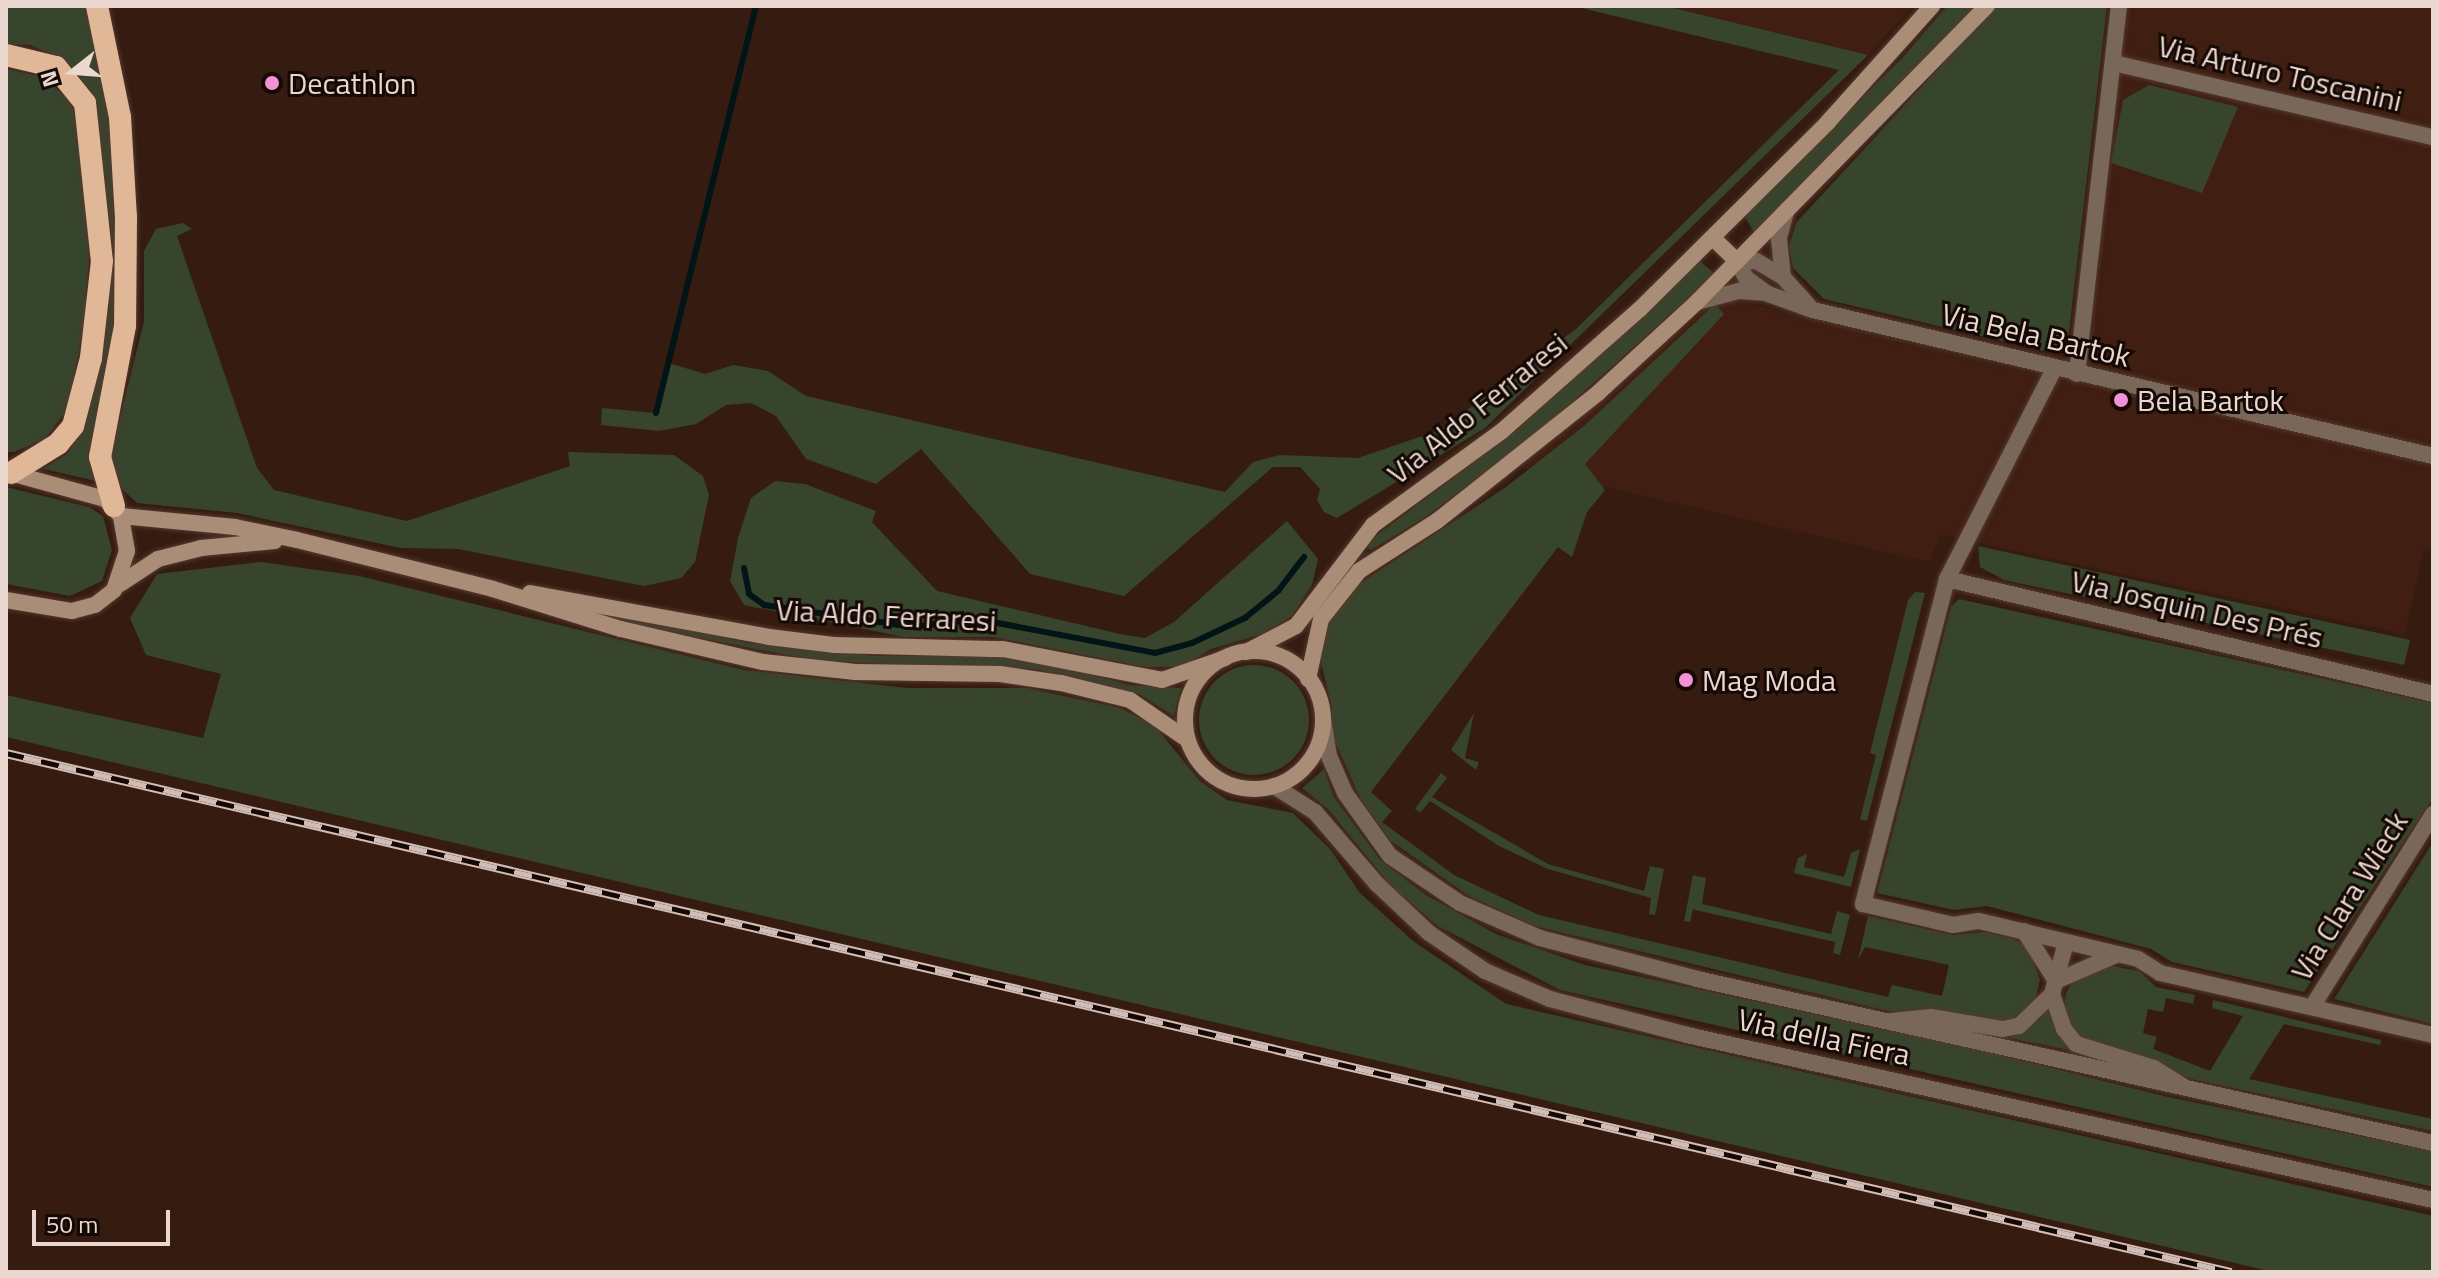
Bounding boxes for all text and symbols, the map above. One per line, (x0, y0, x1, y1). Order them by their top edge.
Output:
street label: Via Arturo Toscanini (2155, 27, 2405, 119)
north arrow (32, 32, 112, 112)
place label: Decathlon (288, 65, 416, 101)
text: N (31, 67, 68, 91)
marker: Decathlon (263, 74, 281, 92)
street label: Via Bela Bartok (1938, 296, 2134, 374)
street label: Via Aldo Ferraresi (1380, 325, 1574, 491)
place label: Bela Bartok (2137, 382, 2284, 418)
marker: Bela Bartok (2112, 391, 2130, 409)
street label: Via Josquin Des Prés (2068, 563, 2326, 655)
street label: Via Aldo Ferraresi (775, 591, 997, 639)
place label: Mag Moda (1702, 662, 1836, 698)
marker: Mag Moda (1677, 671, 1695, 689)
street label: Via Clara Wieck (2283, 805, 2415, 987)
street label: Via della Fiera (1735, 1001, 1913, 1073)
scale bar (36, 1194, 174, 1244)
text: 50 m (46, 1206, 98, 1242)

